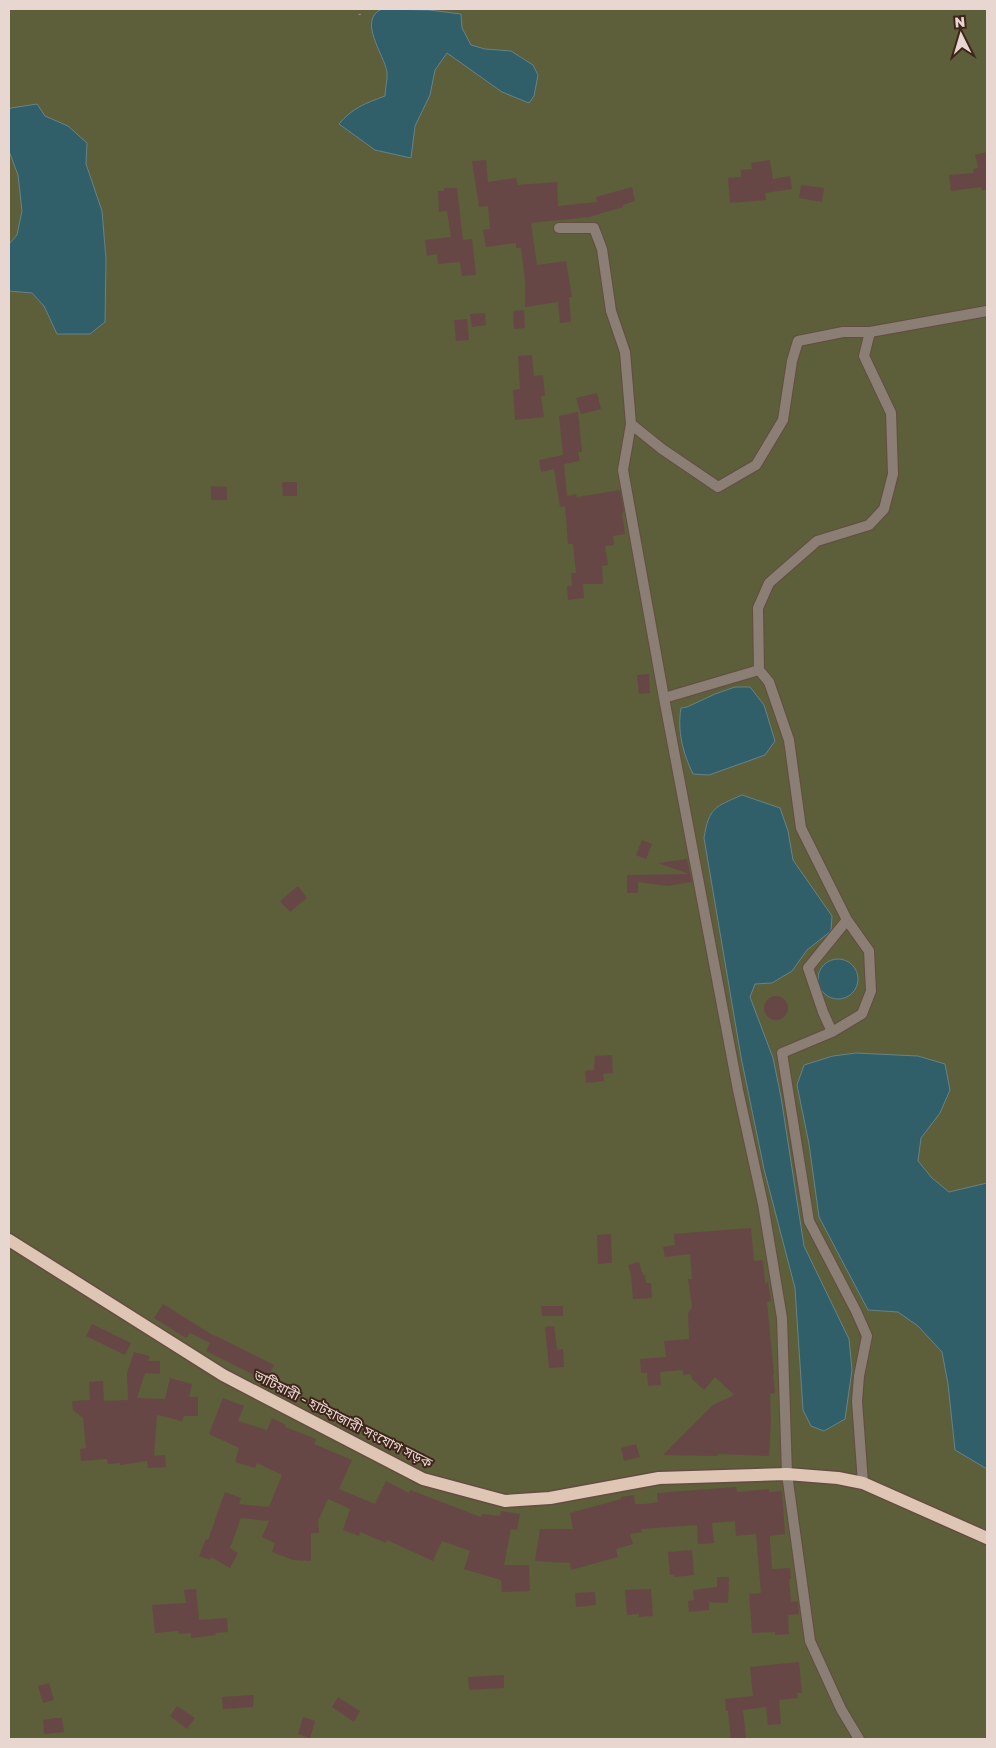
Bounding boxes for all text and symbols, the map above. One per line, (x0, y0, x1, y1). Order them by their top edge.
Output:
north arrow (936, 10, 986, 60)
text: N (954, 13, 966, 30)
street label: ভাটিয়ারী - হাটহাজারী সংযোগ সড়ক (250, 1366, 436, 1471)

